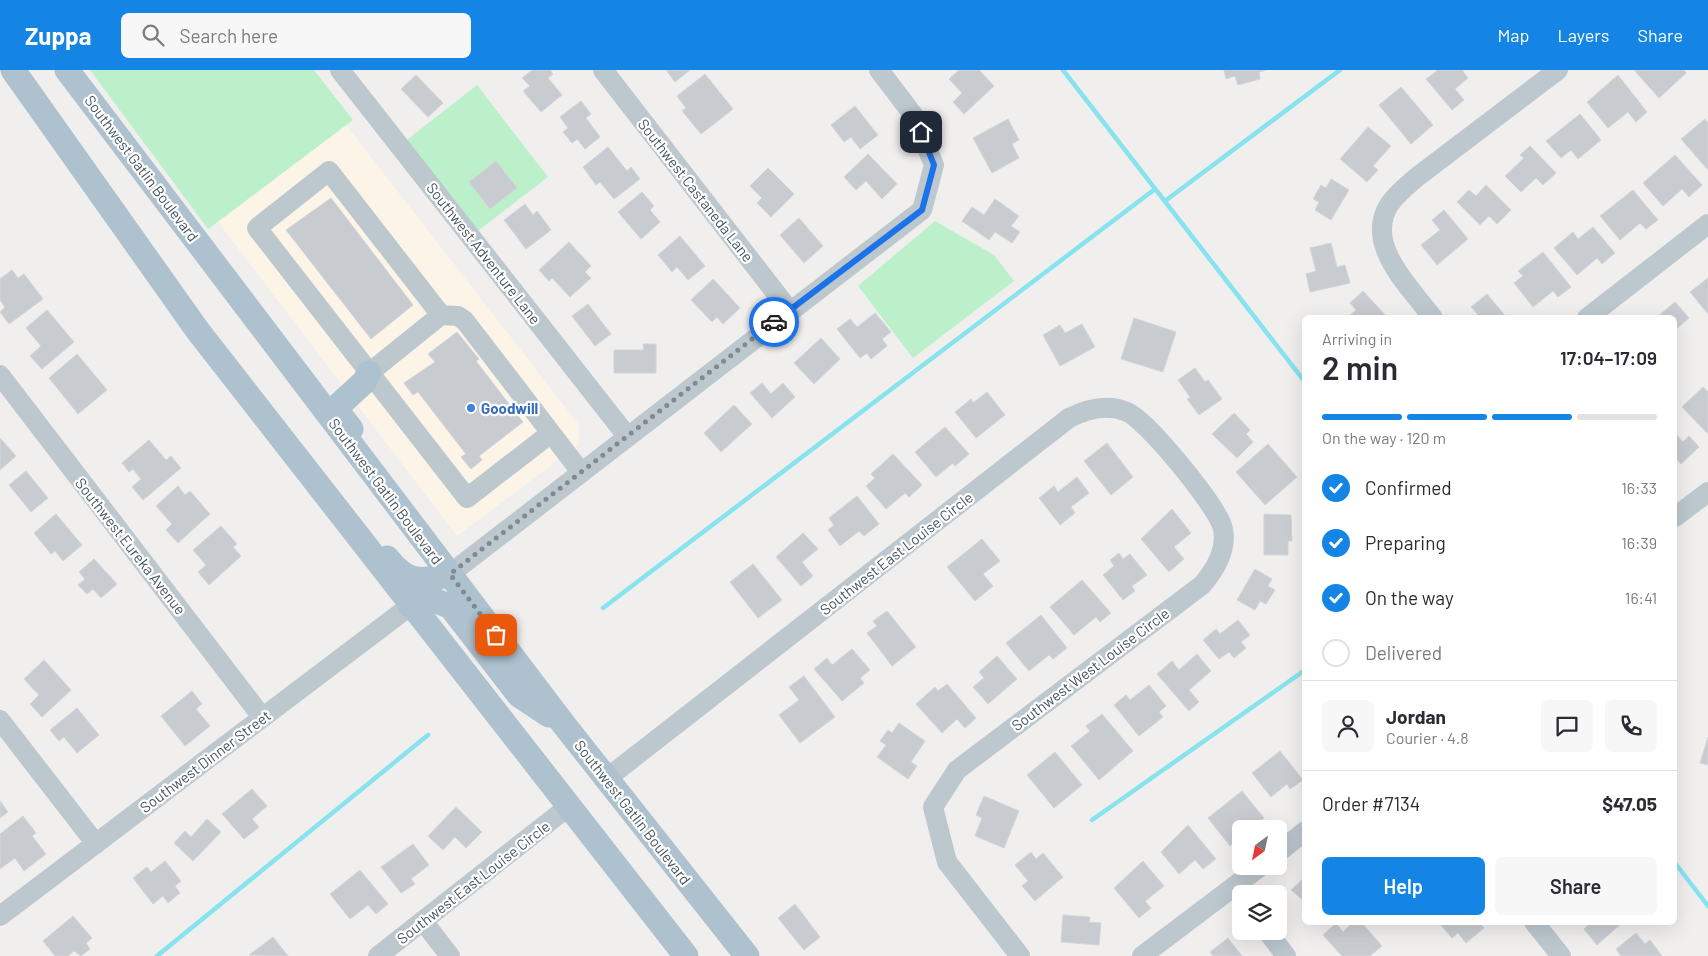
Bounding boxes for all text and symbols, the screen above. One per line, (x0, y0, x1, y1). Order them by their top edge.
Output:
search box (121, 13, 471, 58)
text: Zuppa (25, 21, 91, 50)
icon: search (139, 21, 167, 49)
text: Search here (179, 24, 278, 47)
text: Map (1497, 24, 1529, 46)
text: Layers (1557, 24, 1610, 46)
text: Share (1638, 24, 1683, 46)
street label: Southwest Gatlin Boulevard (81, 91, 203, 245)
pin (900, 111, 942, 153)
street label: Southwest Castaneda Lane (635, 115, 757, 265)
icon: home (907, 118, 935, 146)
street label: Southwest Adventure Lane (423, 179, 545, 327)
courier (749, 297, 799, 347)
icon: car (760, 308, 788, 336)
text: Arriving in (1322, 329, 1392, 348)
text: 17:04–17:09 (1560, 346, 1657, 369)
text: 2 min (1322, 348, 1398, 386)
place label: Goodwill (481, 399, 538, 417)
marker: Goodwill (465, 402, 477, 414)
street label: Southwest Gatlin Boulevard (325, 414, 447, 568)
text: On the way · 120 m (1322, 428, 1446, 447)
street label: Southwest Eureka Avenue (72, 474, 190, 618)
icon: check (1322, 474, 1350, 502)
text: Confirmed (1365, 476, 1452, 499)
text: 16:33 (1621, 478, 1657, 497)
street label: Southwest East Louise Circle (816, 488, 976, 618)
icon: check (1322, 529, 1350, 557)
text: Preparing (1365, 531, 1446, 554)
text: 16:39 (1621, 533, 1657, 552)
icon: check (1322, 584, 1350, 612)
text: On the way (1365, 586, 1454, 609)
text: 16:41 (1625, 588, 1657, 607)
street label: Southwest West Louise Circle (1008, 604, 1172, 734)
pin (475, 614, 517, 656)
icon: bag (482, 621, 510, 649)
text: Delivered (1365, 641, 1442, 664)
button: person (1322, 700, 1374, 752)
button: chat (1541, 700, 1593, 752)
button: phone (1605, 700, 1657, 752)
text: Jordan (1386, 705, 1446, 728)
street label: Southwest Dinner Street (136, 706, 274, 816)
text: Courier · 4.8 (1386, 728, 1469, 747)
street label: Southwest Gatlin Boulevard (571, 736, 695, 888)
text: Order #7134 (1322, 792, 1420, 815)
text: $47.05 (1602, 792, 1657, 815)
street label: Southwest East Louise Circle (393, 817, 553, 947)
north arrow (1232, 820, 1288, 875)
map controls (1232, 820, 1287, 940)
button: Help (1322, 857, 1485, 915)
button: Share (1495, 857, 1657, 915)
button: layers (1232, 885, 1287, 940)

